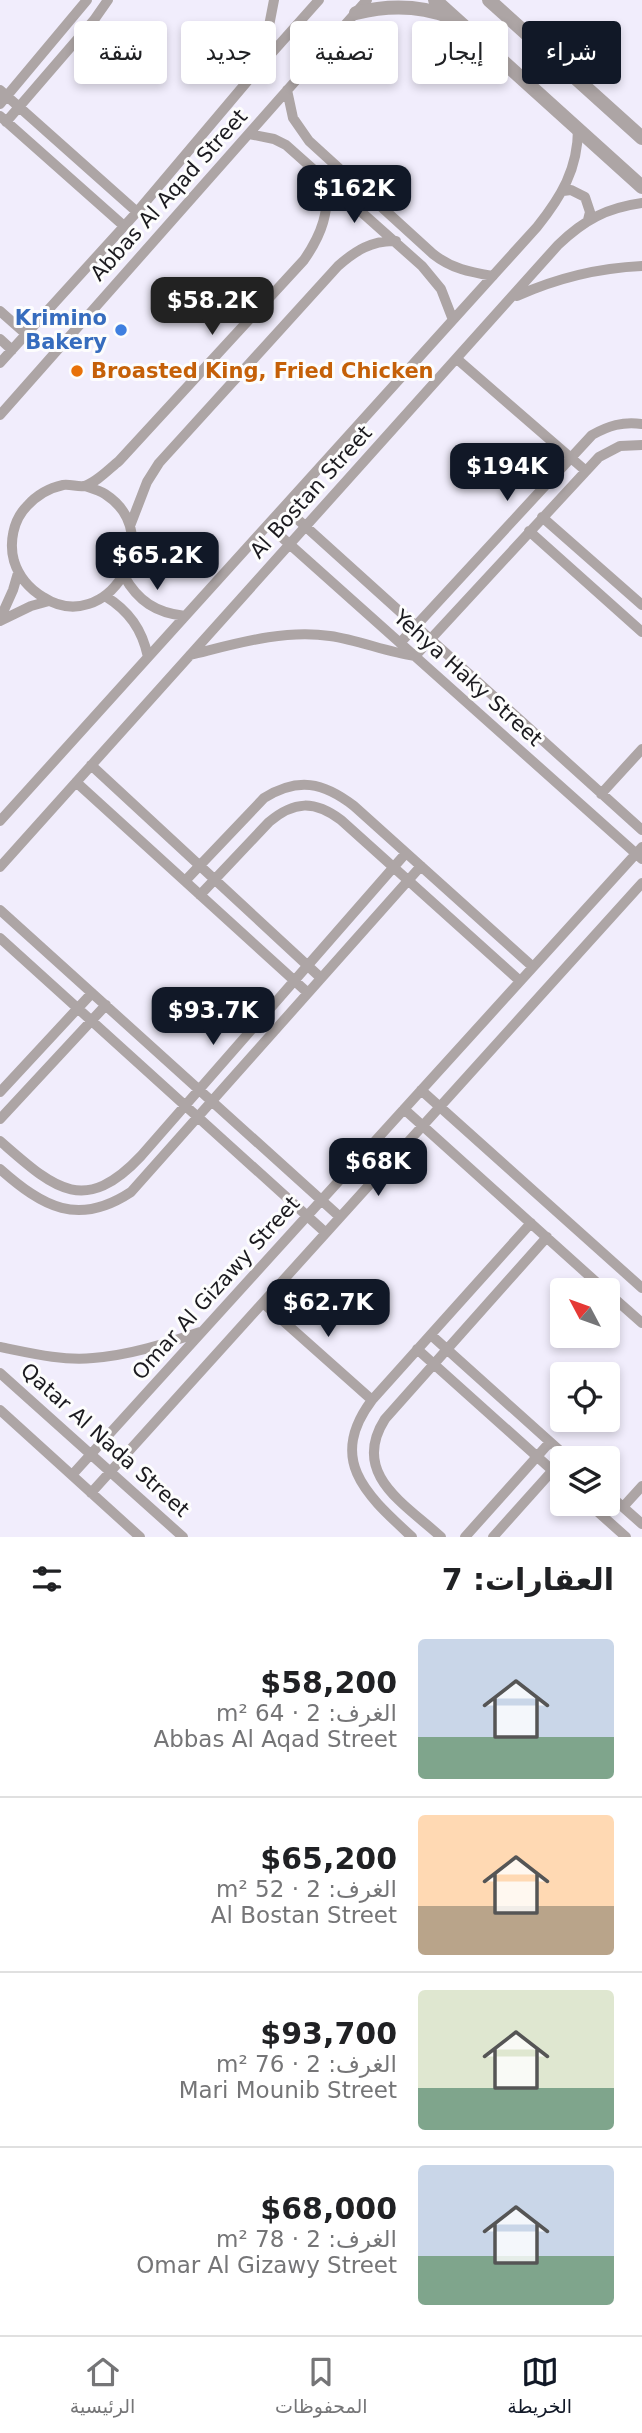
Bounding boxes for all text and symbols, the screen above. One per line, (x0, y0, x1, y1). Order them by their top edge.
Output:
chip: شقة (74, 21, 167, 84)
chip: جديد (181, 21, 276, 84)
chip: تصفية (290, 21, 398, 84)
chip: إيجار (412, 21, 508, 84)
chip: شراء (522, 21, 621, 84)
street label: Abbas Al Aqad Street (86, 104, 252, 286)
pin: $162K (305, 166, 403, 225)
text: $162K (313, 175, 395, 201)
pin: $58.2K (155, 278, 269, 337)
text: $58.2K (167, 287, 257, 313)
place label: Krimino Bakery (15, 306, 107, 354)
marker: Krimino Bakery (113, 322, 129, 338)
place label: Broasted King, Fried Chicken (91, 359, 434, 383)
marker: Broasted King, Fried Chicken (69, 363, 85, 379)
street label: Al Bostan Street (245, 421, 377, 563)
pin: $194K (458, 444, 556, 503)
text: $194K (466, 453, 548, 479)
pin: $65.2K (100, 532, 214, 592)
text: $65.2K (112, 542, 202, 568)
street label: Yehya Haky Street (388, 604, 547, 751)
pin: $93.7K (156, 988, 270, 1047)
text: $93.7K (168, 997, 258, 1023)
pin: $68K (337, 1138, 419, 1198)
text: $68K (345, 1148, 411, 1174)
street label: Omar Al Gizawy Street (127, 1191, 305, 1385)
north arrow (550, 1278, 620, 1348)
map controls (550, 1278, 620, 1516)
pin: $62.7K (271, 1280, 385, 1339)
text: $62.7K (283, 1289, 373, 1315)
street label: Qatar Al Nada Street (16, 1358, 194, 1522)
button: locate (550, 1362, 620, 1432)
button: layers (550, 1446, 620, 1516)
icon: filters (28, 1560, 66, 1598)
text: العقارات: 7 (442, 1562, 614, 1597)
text: $58,200 (260, 1665, 397, 1700)
icon: home (474, 1667, 558, 1751)
text: الغرف: 2 · 64 m² (216, 1700, 397, 1726)
text: Abbas Al Aqad Street (153, 1726, 397, 1752)
text: $65,200 (260, 1841, 397, 1876)
icon: home (474, 1843, 558, 1927)
text: الغرف: 2 · 52 m² (216, 1876, 397, 1902)
text: Al Bostan Street (211, 1902, 397, 1928)
text: $93,700 (260, 2016, 397, 2051)
icon: home (474, 2018, 558, 2102)
text: الغرف: 2 · 76 m² (216, 2051, 397, 2077)
text: Mari Mounib Street (179, 2077, 397, 2103)
text: $68,000 (260, 2191, 397, 2226)
icon: home (474, 2193, 558, 2277)
text: الغرف: 2 · 78 m² (216, 2226, 397, 2252)
text: Omar Al Gizawy Street (136, 2252, 397, 2278)
tab: الرئيسية (70, 2353, 135, 2417)
tab: المحفوظات (275, 2353, 368, 2417)
tab: الخريطة (507, 2353, 572, 2417)

